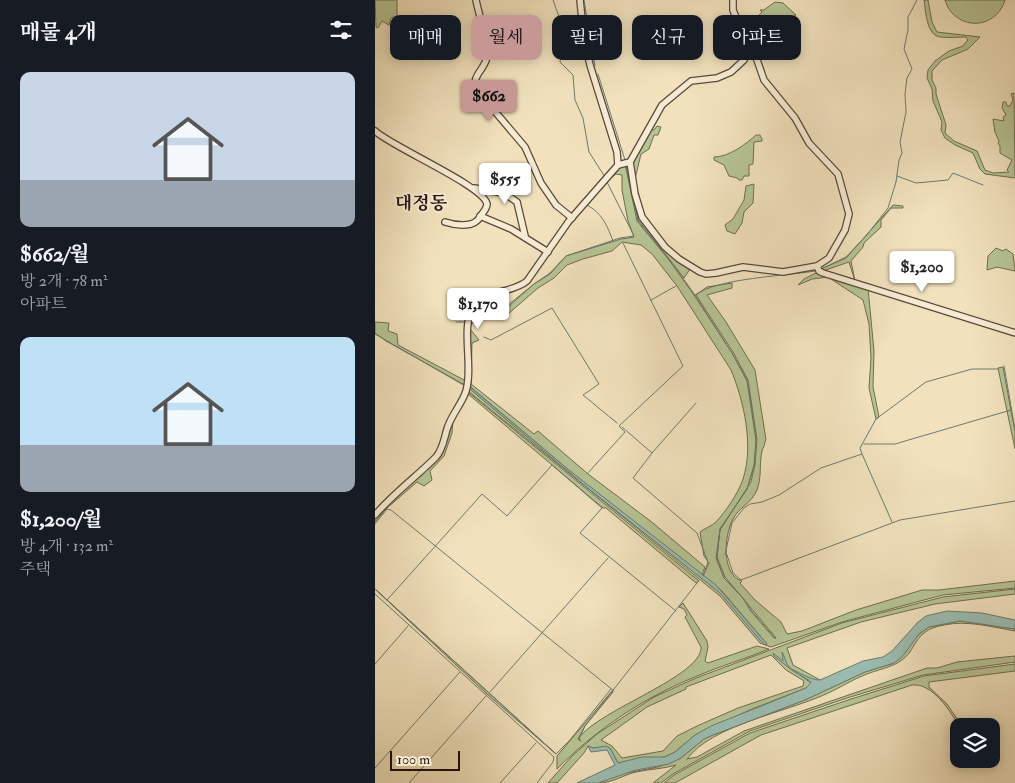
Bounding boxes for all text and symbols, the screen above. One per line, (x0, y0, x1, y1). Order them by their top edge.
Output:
chip: 매매 (390, 15, 461, 60)
chip: 월세 (471, 15, 542, 60)
chip: 필터 (552, 15, 622, 60)
chip: 신규 (632, 15, 703, 60)
chip: 아파트 (713, 15, 801, 60)
icon: filters (327, 16, 355, 44)
text: 매물 4개 (20, 19, 97, 46)
pin: $662 (459, 80, 519, 122)
text: $662 (472, 86, 506, 106)
icon: home (143, 104, 233, 194)
pin: $555 (475, 162, 535, 205)
text: $555 (490, 169, 520, 189)
district label: 대정동 (395, 192, 448, 215)
text: $662/월 (20, 241, 89, 268)
pin: $1,200 (881, 250, 963, 293)
text: $1,200 (900, 257, 944, 277)
text: 방 2개 · 78 m² (20, 271, 107, 291)
pin: $1,170 (437, 288, 519, 330)
text: 아파트 (20, 294, 66, 314)
text: $1,170 (458, 294, 498, 314)
icon: home (143, 369, 233, 459)
text: $1,200/월 (20, 506, 102, 533)
text: 방 4개 · 132 m² (20, 536, 113, 556)
text: 주택 (20, 559, 51, 579)
map controls (950, 718, 1000, 768)
button: layers (950, 718, 1000, 768)
scale bar (390, 748, 460, 771)
text: 100 m (397, 751, 430, 768)

